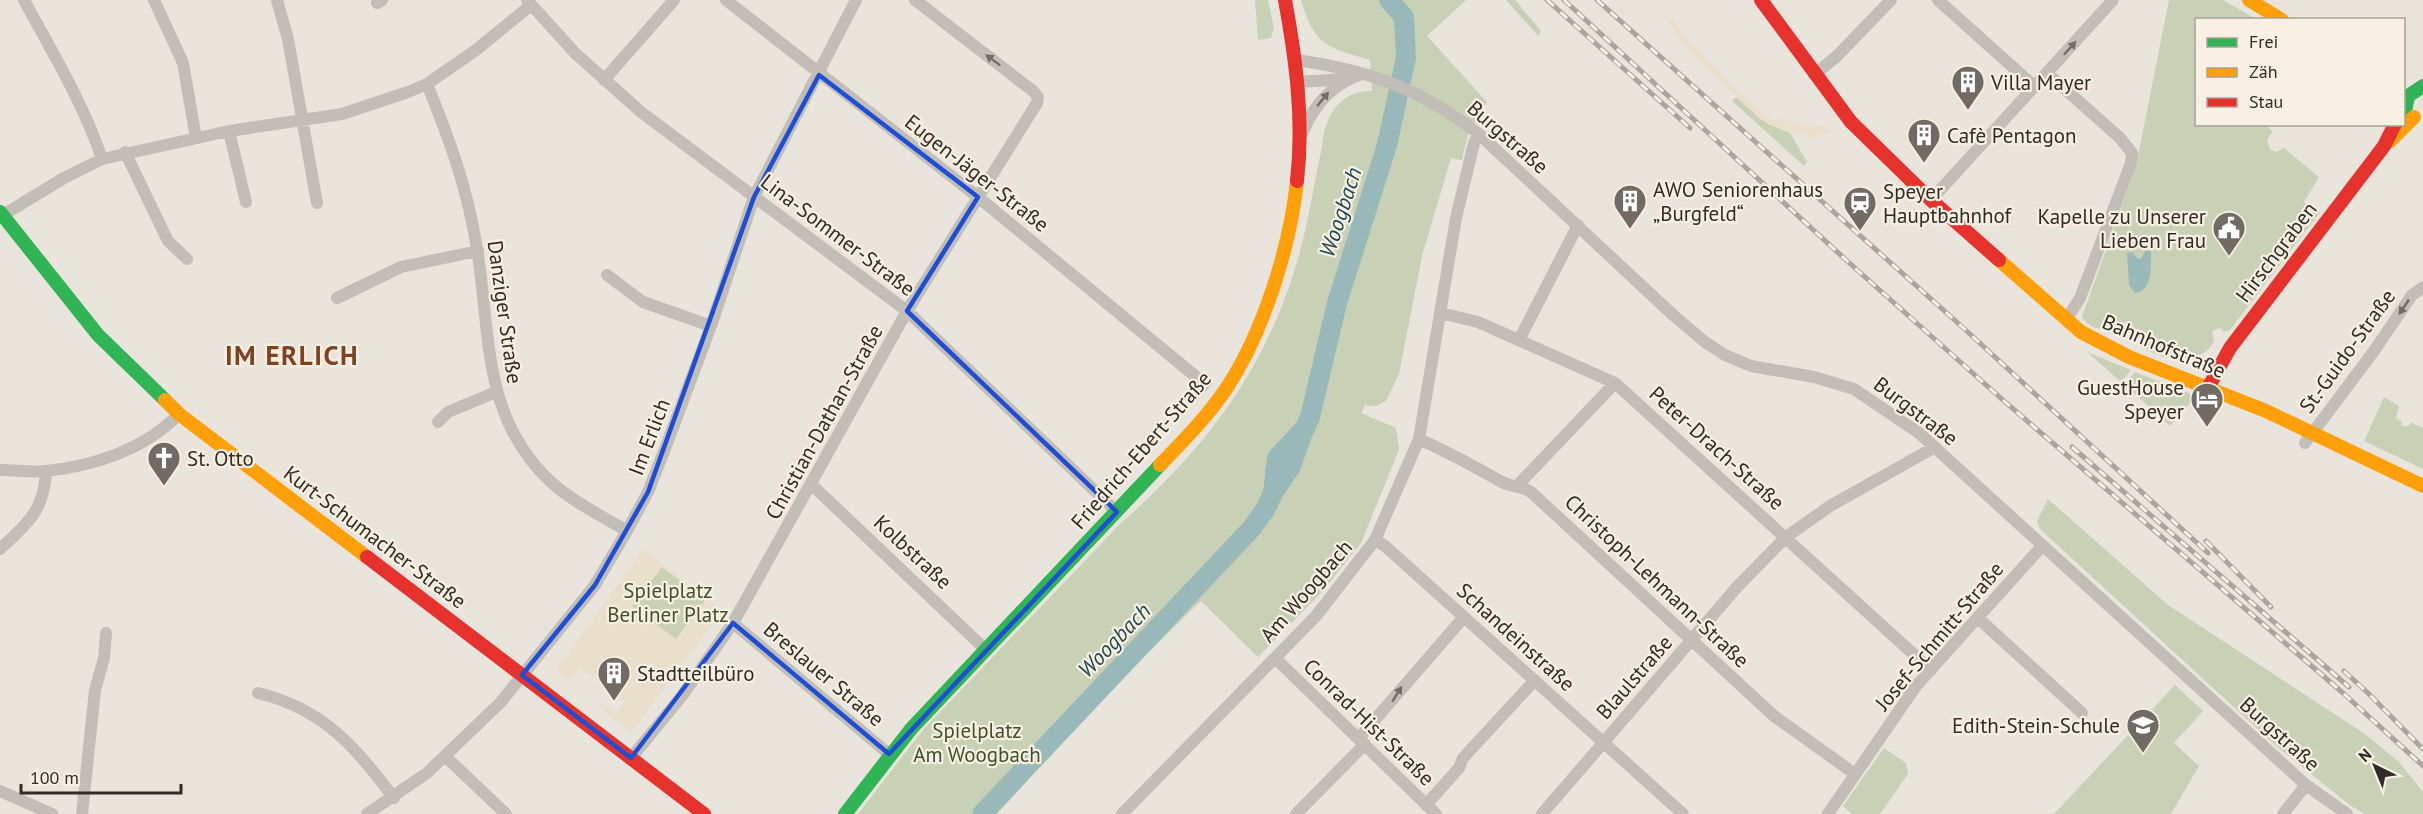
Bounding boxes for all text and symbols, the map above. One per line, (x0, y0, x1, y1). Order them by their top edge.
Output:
legend (2195, 18, 2405, 126)
text: Frei (2249, 30, 2278, 53)
one-way arrow (2062, 42, 2076, 56)
one-way arrow (985, 53, 1001, 66)
text: Zäh (2249, 60, 2278, 83)
building icon: Villa Mayer (1950, 64, 1986, 111)
place label: Villa Mayer (1990, 69, 2091, 96)
text: Stau (2249, 90, 2283, 113)
one-way arrow (1316, 92, 1329, 107)
street label: Burgstraße (1462, 94, 1554, 180)
street label: Eugen-Jäger-Straße (899, 108, 1055, 238)
building icon: Cafè Pentagon (1906, 117, 1942, 164)
place label: Cafè Pentagon (1947, 122, 2077, 149)
water label: Woogbach (1312, 164, 1368, 260)
street label: Lina-Sommer-Straße (755, 168, 921, 302)
place label: AWO Seniorenhaus „Burgfeld“ (1653, 176, 1823, 227)
place label: Speyer Hauptbahnhof (1883, 178, 2013, 229)
building icon: AWO Seniorenhaus „Burgfeld“ (1612, 183, 1648, 230)
station icon: Speyer Hauptbahnhof (1842, 185, 1878, 232)
street label: Hirschgraben (2229, 196, 2323, 308)
place label: Kapelle zu Unserer Lieben Frau (2037, 203, 2206, 254)
public building icon: Kapelle zu Unserer Lieben Frau (2211, 210, 2247, 257)
street label: Danziger Straße (482, 239, 528, 385)
street label: St.-Guido-Straße (2293, 284, 2401, 418)
one-way arrow (2399, 299, 2410, 315)
street label: Bahnhofstraße (2098, 308, 2230, 384)
street label: Christian-Dathan-Straße (759, 320, 889, 524)
district label: IM ERLICH (225, 338, 359, 372)
street label: Friedrich-Ebert-Straße (1065, 365, 1217, 535)
street label: Burgstraße (1868, 371, 1964, 451)
place label: GuestHouse Speyer (2077, 374, 2184, 425)
street label: Peter-Drach-Straße (1644, 380, 1790, 516)
hotel icon: GuestHouse Speyer (2189, 381, 2225, 428)
street label: Im Erlich (622, 395, 676, 479)
church icon: St. Otto (146, 440, 182, 487)
place label: St. Otto (187, 445, 254, 472)
street label: Kurt-Schumacher-Straße (278, 460, 472, 614)
street label: Christoph-Lehmann-Straße (1559, 488, 1755, 674)
street label: Kolbstraße (868, 509, 958, 595)
street label: Am Woogbach (1254, 534, 1358, 648)
street label: Josef-Schmitt-Straße (1868, 556, 2009, 717)
park label: Spielplatz Berliner Platz (607, 577, 729, 628)
street label: Schandeinstraße (1451, 577, 1581, 697)
water label: Woogbach (1072, 597, 1156, 683)
street label: Breslauer Straße (758, 616, 890, 732)
street label: Blaulstraße (1590, 629, 1678, 725)
street label: Conrad-Hist-Straße (1298, 653, 1440, 791)
building icon: Stadtteilbüro (596, 655, 632, 702)
place label: Stadtteilbüro (637, 660, 754, 687)
one-way arrow (1391, 686, 1402, 702)
street label: Burgstraße (2234, 691, 2326, 777)
school or university icon: Edith-Stein-Schule (2125, 707, 2161, 754)
place label: Edith-Stein-Schule (1952, 712, 2120, 739)
park label: Spielplatz Am Woogbach (913, 717, 1041, 768)
north arrow (2345, 736, 2405, 796)
text: N (2354, 744, 2375, 766)
scale bar (21, 757, 182, 795)
text: 100 m (30, 766, 79, 789)

